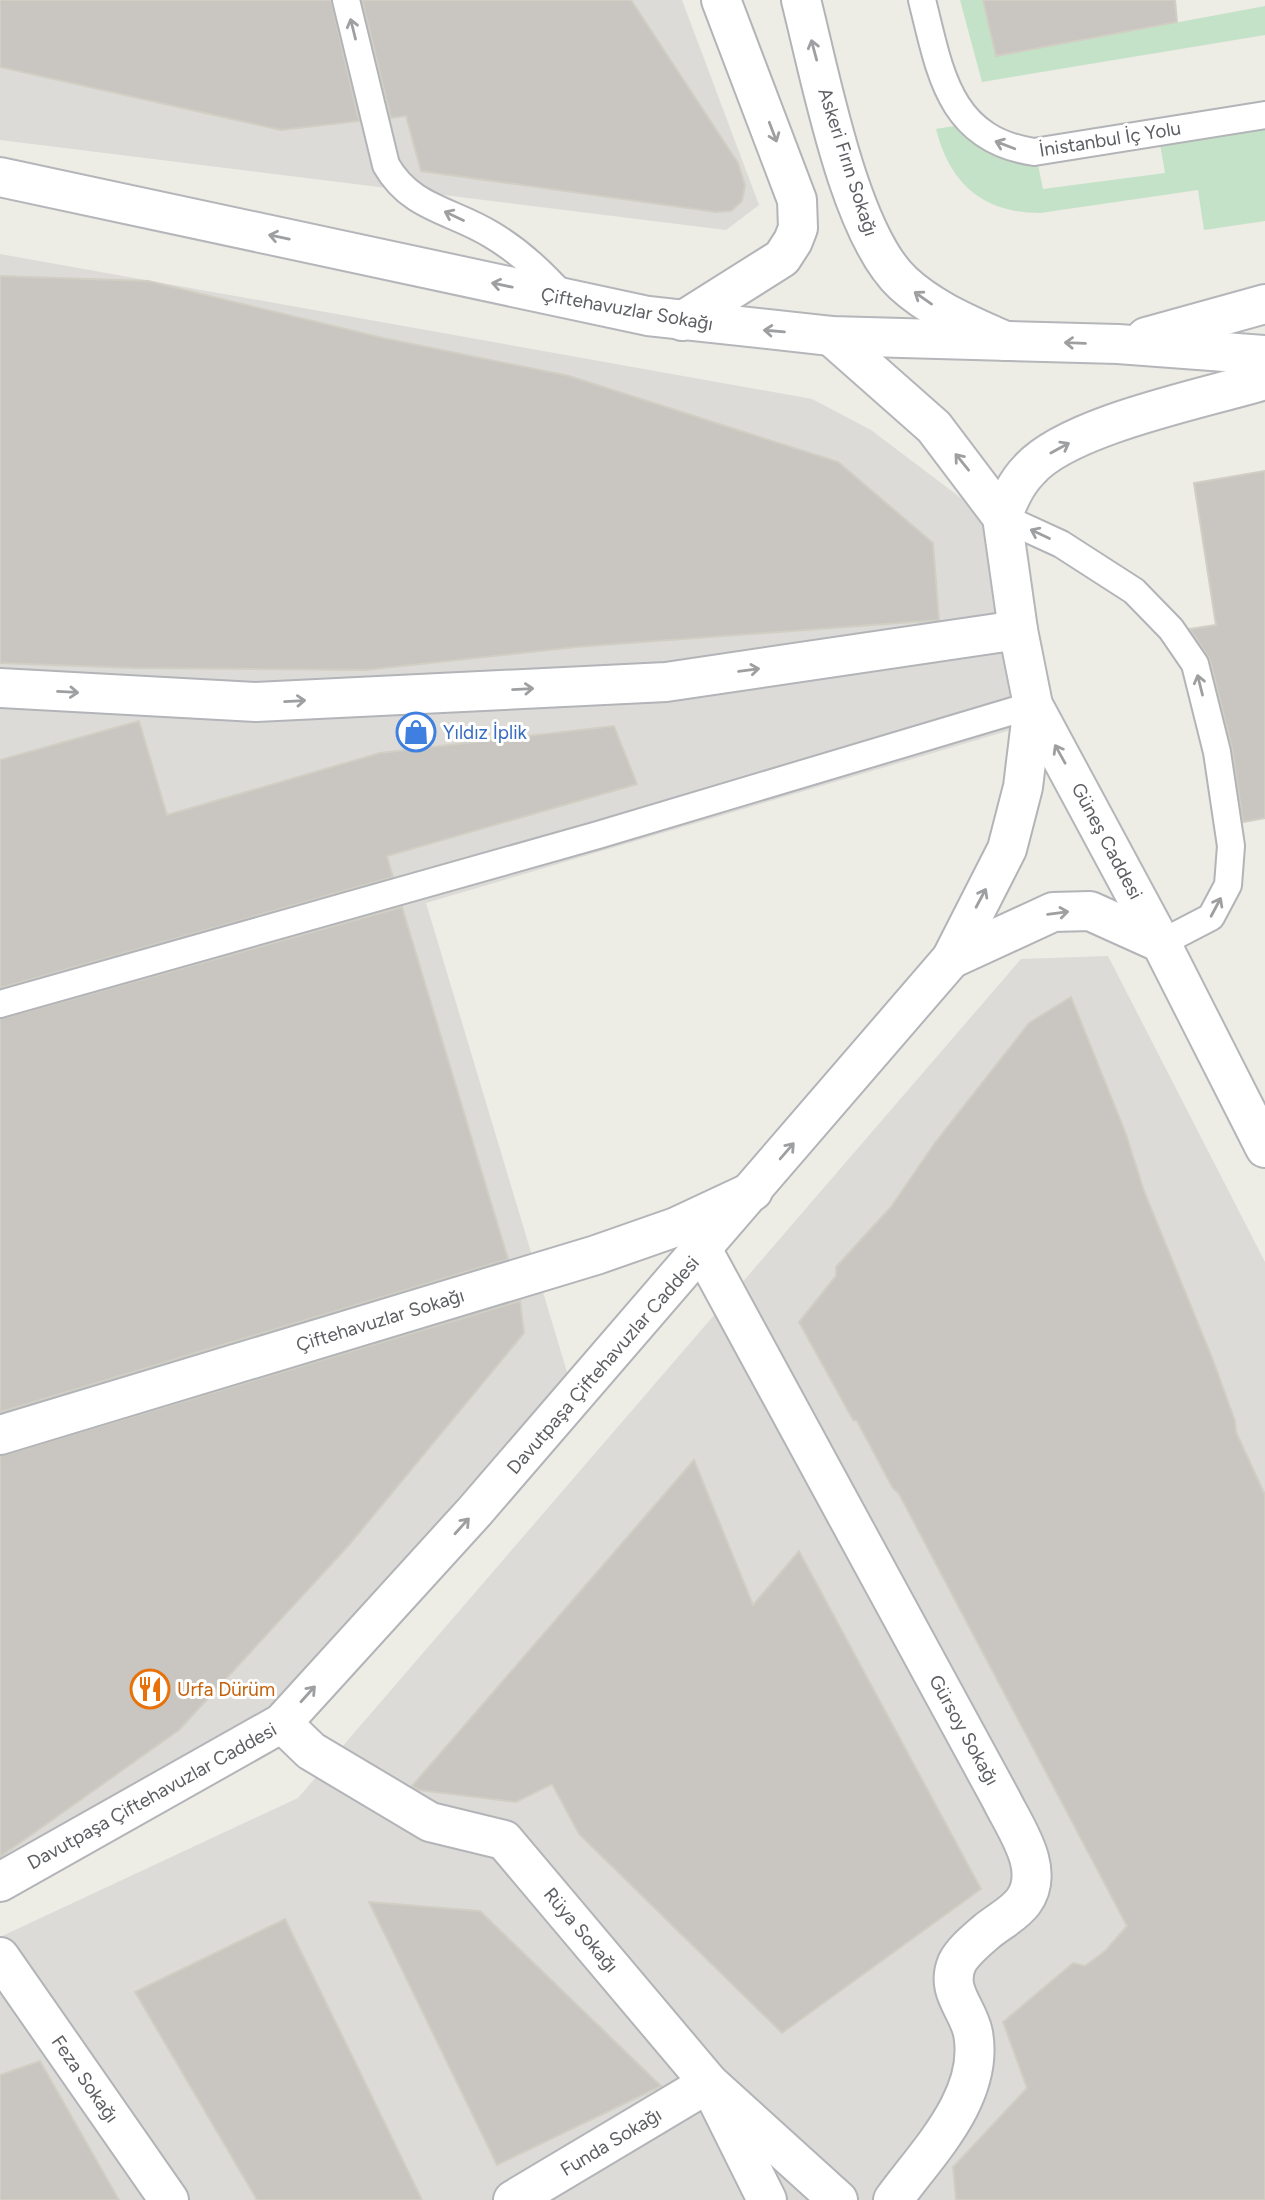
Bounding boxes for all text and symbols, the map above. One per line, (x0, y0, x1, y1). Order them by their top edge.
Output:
one-way arrow (346, 18, 359, 41)
one-way arrow (807, 40, 820, 62)
street label: Askeri Fırın Sokağı (813, 85, 883, 239)
street label: İnistanbul İç Yolu (1037, 116, 1183, 162)
one-way arrow (767, 121, 780, 143)
one-way arrow (995, 138, 1016, 150)
one-way arrow (444, 208, 465, 222)
one-way arrow (268, 230, 291, 243)
one-way arrow (491, 278, 514, 291)
street label: Çiftehavuzlar Sokağı (539, 283, 715, 335)
one-way arrow (914, 291, 933, 305)
one-way arrow (763, 324, 786, 337)
one-way arrow (1063, 336, 1086, 349)
one-way arrow (1049, 441, 1070, 454)
one-way arrow (954, 453, 970, 471)
one-way arrow (1030, 527, 1051, 540)
one-way arrow (737, 663, 760, 676)
one-way arrow (1193, 674, 1206, 697)
one-way arrow (511, 683, 534, 696)
one-way arrow (56, 686, 79, 699)
one-way arrow (284, 694, 307, 707)
shop icon: Yıldız İplik (395, 711, 437, 753)
place label: Yıldız İplik (443, 721, 528, 744)
one-way arrow (1052, 744, 1066, 764)
street label: Güneş Caddesi (1067, 779, 1147, 903)
one-way arrow (975, 888, 988, 909)
one-way arrow (1210, 897, 1224, 917)
one-way arrow (1046, 907, 1069, 920)
one-way arrow (779, 1143, 795, 1161)
street label: Davutpaşa Çiftehavuzlar Caddesi (502, 1251, 704, 1479)
street label: Çiftehavuzlar Sokağı (293, 1283, 467, 1357)
one-way arrow (453, 1518, 470, 1535)
restaurant icon: Urfa Dürüm (129, 1668, 171, 1710)
street label: Gürsoy Sokağı (924, 1671, 1004, 1789)
place label: Urfa Dürüm (177, 1678, 275, 1701)
one-way arrow (300, 1685, 316, 1703)
street label: Davutpaşa Çiftehavuzlar Caddesi (23, 1718, 281, 1874)
street label: Rüya Sokağı (539, 1883, 623, 1977)
street label: Feza Sokağı (47, 2031, 123, 2127)
street label: Funda Sokağı (556, 2103, 666, 2181)

